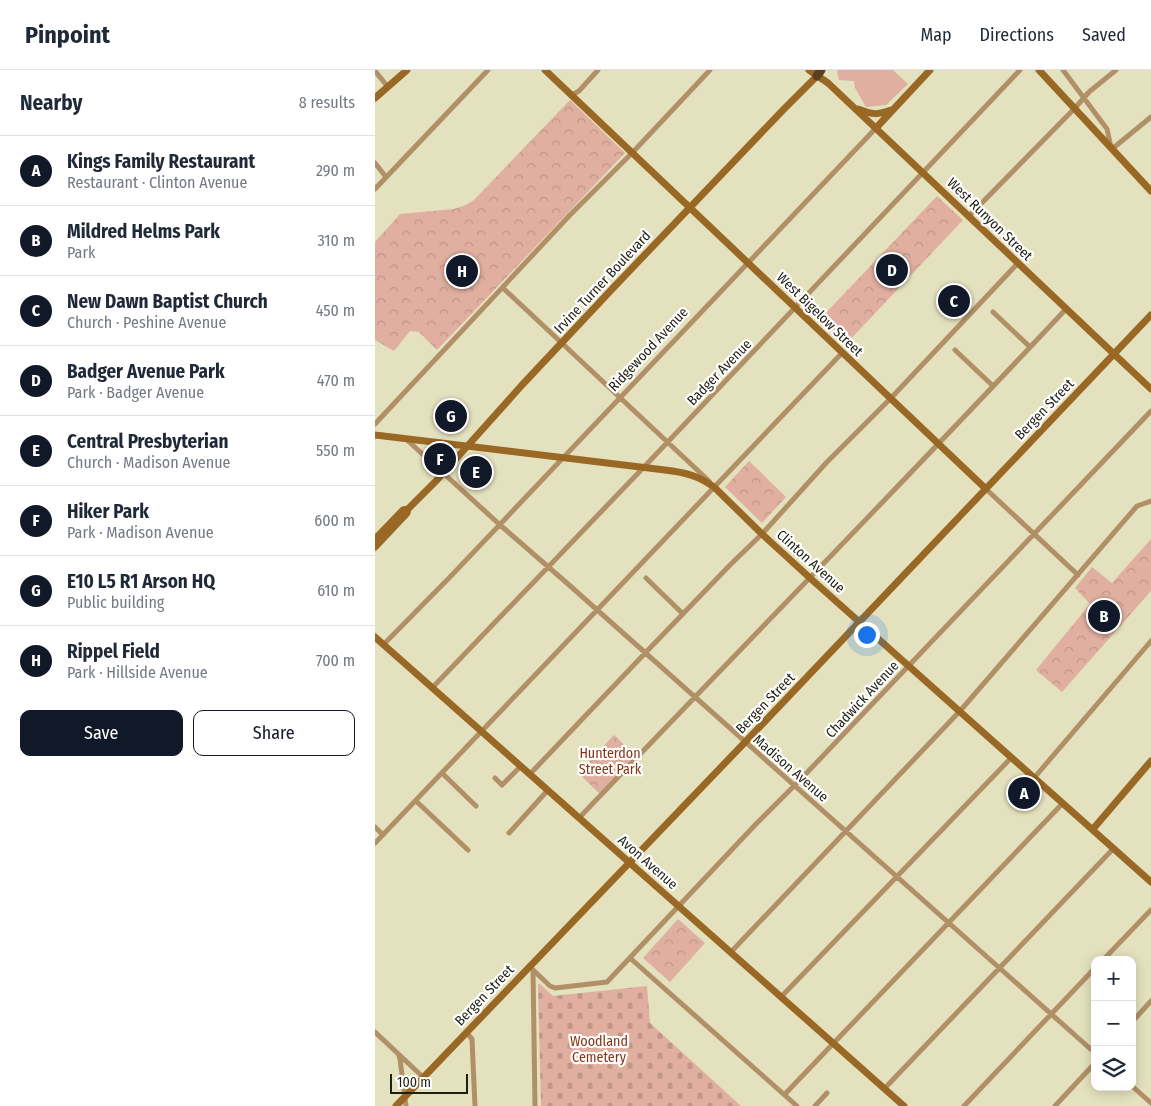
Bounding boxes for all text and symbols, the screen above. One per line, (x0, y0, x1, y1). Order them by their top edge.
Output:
text: Pinpoint (25, 21, 110, 49)
text: Map (920, 24, 952, 46)
text: Directions (980, 24, 1054, 46)
text: Saved (1082, 24, 1126, 46)
text: Nearby (20, 90, 82, 116)
text: 8 results (299, 93, 355, 112)
text: Kings Family Restaurant (67, 150, 255, 173)
text: A (32, 161, 40, 180)
text: 290 m (316, 161, 355, 180)
text: Restaurant · Clinton Avenue (67, 173, 247, 192)
street label: West Runyon Street (943, 174, 1036, 265)
text: Mildred Helms Park (67, 220, 220, 243)
street label: Irvine Turner Boulevard (550, 227, 654, 337)
text: B (32, 231, 40, 250)
text: 310 m (318, 231, 355, 250)
text: Park (67, 243, 95, 262)
pin: D (876, 251, 908, 289)
pin: H (446, 252, 478, 290)
street label: West Bigelow Street (773, 269, 867, 360)
pin: C (938, 282, 970, 320)
text: New Dawn Baptist Church (67, 290, 268, 313)
text: C (32, 301, 40, 320)
text: 450 m (316, 301, 355, 320)
street label: Ridgewood Avenue (605, 304, 692, 395)
text: Church · Peshine Avenue (67, 313, 226, 332)
street label: Badger Avenue (684, 336, 755, 409)
text: Badger Avenue Park (67, 360, 225, 383)
text: D (31, 371, 41, 390)
text: 470 m (317, 371, 355, 390)
street label: Bergen Street (1011, 375, 1078, 443)
text: Park · Badger Avenue (67, 383, 204, 402)
pin: G (435, 397, 467, 435)
text: Central Presbyterian (67, 430, 228, 453)
pin: F (424, 440, 456, 478)
text: E (32, 441, 40, 460)
text: 550 m (316, 441, 355, 460)
text: Church · Madison Avenue (67, 453, 230, 472)
pin: E (460, 453, 492, 491)
text: Hiker Park (67, 500, 149, 523)
text: F (32, 511, 40, 530)
text: 600 m (314, 511, 355, 530)
text: Park · Madison Avenue (67, 523, 214, 542)
street label: Clinton Avenue (773, 526, 848, 597)
text: E10 L5 R1 Arson HQ (67, 570, 215, 593)
text: G (31, 581, 41, 600)
text: 610 m (317, 581, 355, 600)
text: Public building (67, 593, 164, 612)
pin: B (1088, 597, 1120, 635)
your location (854, 622, 880, 648)
text: Rippel Field (67, 640, 160, 663)
text: H (31, 651, 41, 670)
text: 700 m (316, 651, 355, 670)
street label: Chadwick Avenue (822, 657, 902, 741)
text: Park · Hillside Avenue (67, 663, 208, 682)
street label: Bergen Street (732, 669, 799, 737)
button: Save (20, 710, 183, 756)
button: Share (193, 710, 355, 756)
street label: Madison Avenue (750, 731, 832, 806)
park label: Hunterdon Street Park (579, 745, 642, 778)
pin: A (1008, 774, 1040, 812)
street label: Avon Avenue (614, 832, 681, 893)
map controls (1091, 956, 1136, 1091)
button: + (1091, 956, 1136, 1001)
street label: Bergen Street (451, 961, 518, 1029)
button: − (1091, 1001, 1136, 1046)
park label: Woodland Cemetery (570, 1033, 628, 1066)
button: layers (1091, 1046, 1136, 1091)
scale bar (390, 1071, 467, 1094)
text: 100 m (397, 1074, 431, 1091)

